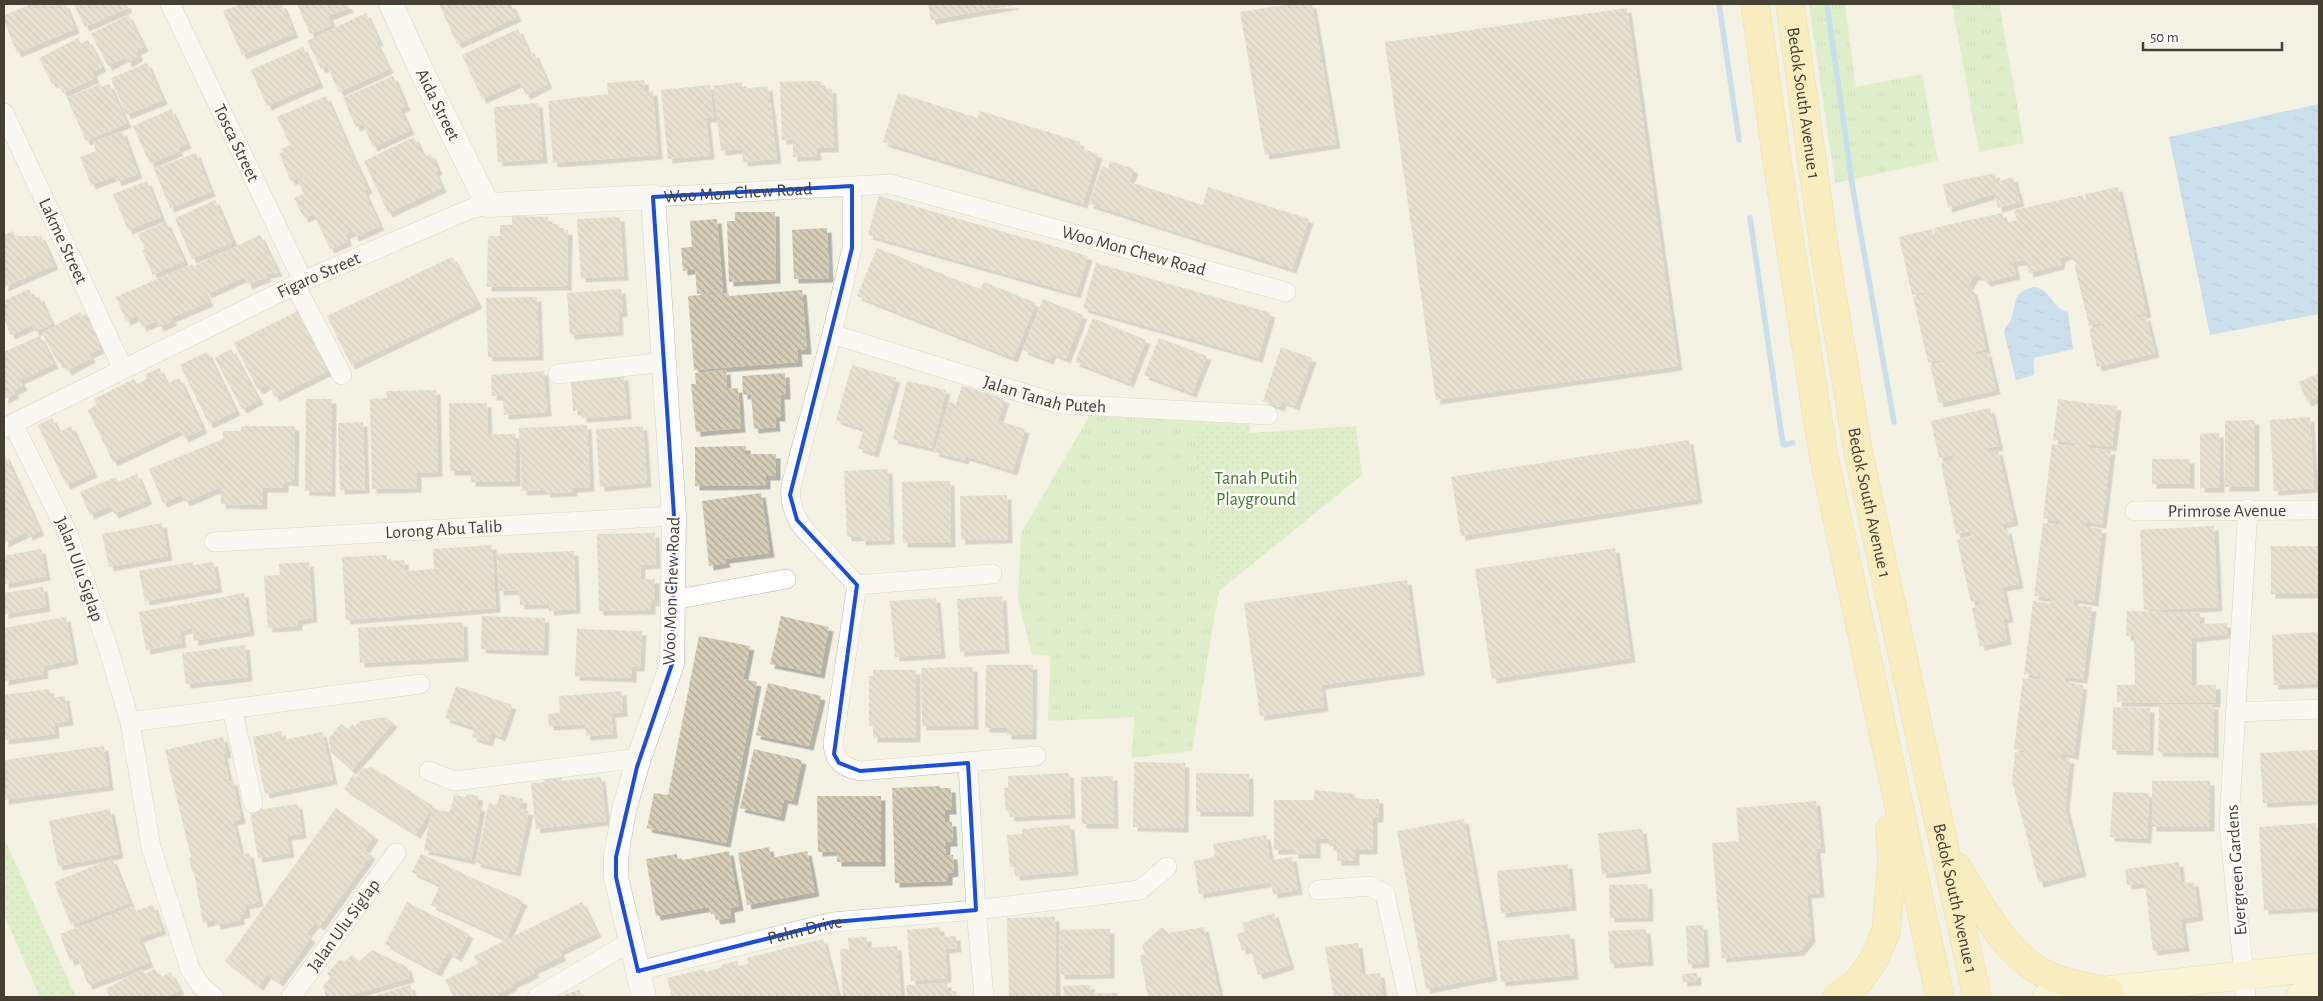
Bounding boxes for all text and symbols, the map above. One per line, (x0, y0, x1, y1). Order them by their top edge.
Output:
scale bar (2143, 20, 2282, 52)
street label: Bedok South Avenue 1 (1783, 26, 1822, 180)
text: 50 m (2150, 30, 2179, 45)
street label: Aida Street (412, 66, 463, 144)
street label: Tosca Street (210, 102, 262, 185)
street label: Woo Mon Chew Road (663, 180, 813, 206)
street label: Lakme Street (35, 196, 90, 287)
street label: Woo Mon Chew Road (1059, 223, 1208, 280)
street label: Figaro Street (275, 249, 363, 302)
street label: Jalan Tanah Puteh (981, 373, 1107, 416)
street label: Bedok South Avenue 1 (1844, 426, 1893, 580)
park label: Tanah Putih Playground (1214, 470, 1298, 509)
street label: Primrose Avenue (2168, 502, 2286, 521)
street label: Jalan Ulu Siglap (51, 514, 106, 624)
street label: Woo Mon Chew Road (660, 516, 684, 666)
street label: Lorong Abu Talib (385, 518, 503, 542)
street label: Evergreen Gardens (2223, 804, 2251, 936)
street label: Bedok South Avenue 1 (1929, 822, 1980, 975)
street label: Jalan Ulu Siglap (305, 876, 384, 975)
street label: Palm Drive (766, 913, 843, 948)

